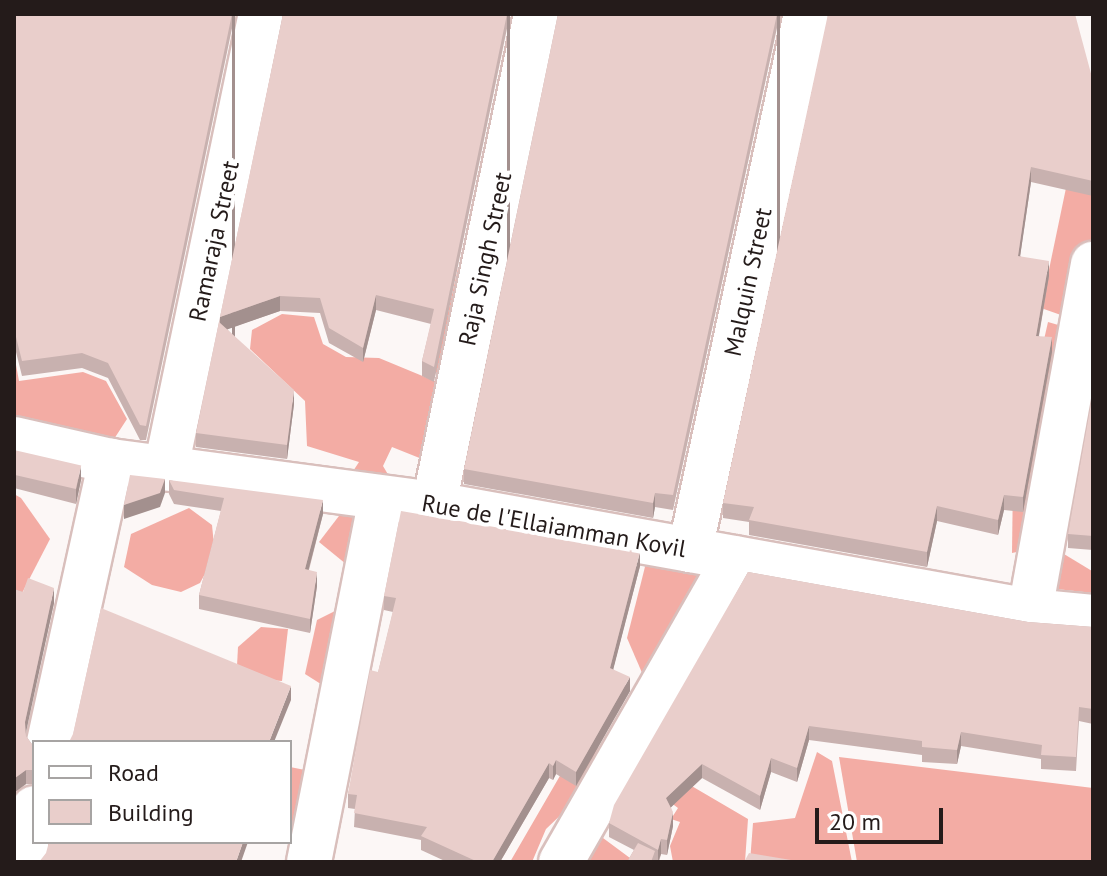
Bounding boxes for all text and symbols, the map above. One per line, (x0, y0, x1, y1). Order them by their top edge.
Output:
street label: Ramaraja Street (183, 158, 245, 324)
street label: Raja Singh Street (453, 170, 517, 348)
street label: Malquin Street (718, 205, 778, 359)
street label: Rue de l'Ellaiamman Kovil (420, 489, 688, 563)
legend (32, 740, 292, 844)
text: Road (108, 757, 159, 788)
scale bar (819, 792, 947, 842)
text: Building (108, 797, 194, 828)
text: 20 m (829, 806, 881, 837)

